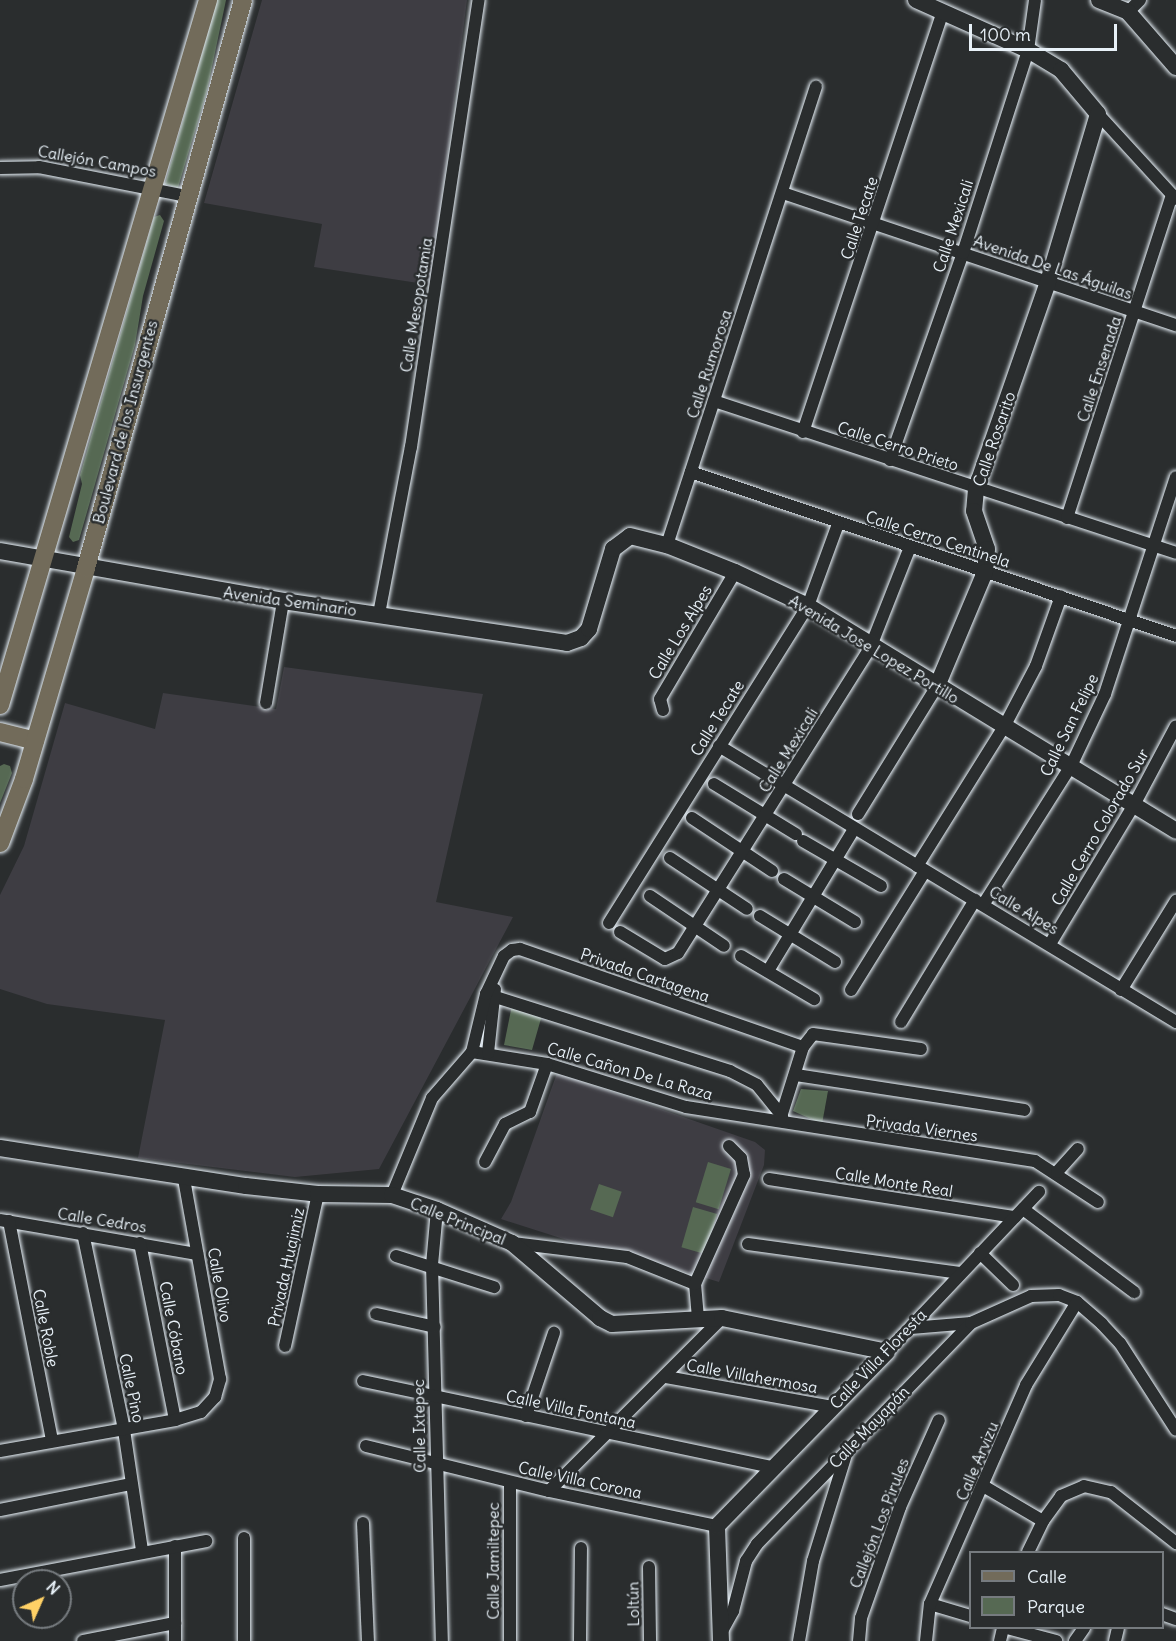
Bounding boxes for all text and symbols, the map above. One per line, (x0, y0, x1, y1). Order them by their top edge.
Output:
scale bar (972, 12, 1120, 50)
text: 100 m (980, 23, 1031, 46)
street label: Callejón Campos (36, 141, 158, 181)
street label: Calle Tecate (837, 174, 881, 262)
street label: Calle Mexicali (929, 177, 977, 275)
street label: Avenida De Las Águilas (971, 231, 1135, 303)
street label: Calle Mesopotamia (396, 236, 436, 374)
street label: Calle Rumorosa (682, 307, 736, 421)
street label: Calle Ensenada (1073, 313, 1125, 425)
street label: Boulevard de los Insurgentes (89, 318, 161, 526)
street label: Calle Rosarito (969, 389, 1019, 489)
street label: Calle Cerro Prieto (835, 417, 961, 475)
street label: Calle Cerro Centinela (863, 507, 1013, 571)
street label: Calle Los Alpes (644, 581, 716, 683)
street label: Avenida Seminario (222, 582, 358, 620)
street label: Avenida Jose Lopez Portillo (785, 591, 963, 707)
street label: Calle San Felipe (1036, 670, 1102, 780)
street label: Calle Tecate (686, 676, 748, 760)
street label: Calle Mexicali (754, 704, 822, 796)
street label: Calle Cerro Colorado Sur (1047, 745, 1153, 909)
street label: Calle Alpes (986, 882, 1062, 938)
street label: Privada Cartagena (578, 944, 712, 1006)
street label: Calle Cañon De La Raza (545, 1038, 715, 1104)
street label: Privada Viernes (865, 1111, 979, 1145)
street label: Calle Monte Real (834, 1163, 954, 1201)
street label: Calle Principal (407, 1193, 509, 1249)
street label: Calle Cedros (56, 1203, 148, 1237)
street label: Privada Huajimiz (264, 1206, 308, 1328)
street label: Calle Olivo (204, 1246, 236, 1324)
street label: Calle Cóbano (156, 1280, 192, 1376)
street label: Calle Roble (29, 1287, 63, 1369)
street label: Calle Villa Floresta (826, 1305, 930, 1413)
street label: Calle Pino (115, 1351, 149, 1425)
street label: Calle Villahermosa (685, 1355, 819, 1397)
street label: Calle Ixtepec (409, 1379, 429, 1473)
street label: Calle Mayapán (825, 1382, 913, 1472)
street label: Calle Villa Fontana (504, 1386, 638, 1432)
street label: Calle Arvizu (952, 1418, 1002, 1504)
street label: Callejón Los Pirules (845, 1455, 913, 1591)
street label: Calle Villa Corona (516, 1458, 644, 1502)
street label: Calle Jamiltepec (483, 1502, 503, 1620)
legend (969, 1551, 1164, 1629)
text: Calle (1027, 1565, 1067, 1588)
north arrow (12, 1569, 72, 1629)
text: N (42, 1577, 64, 1599)
street label: Loltún (623, 1581, 643, 1627)
text: Parque (1027, 1595, 1085, 1618)

